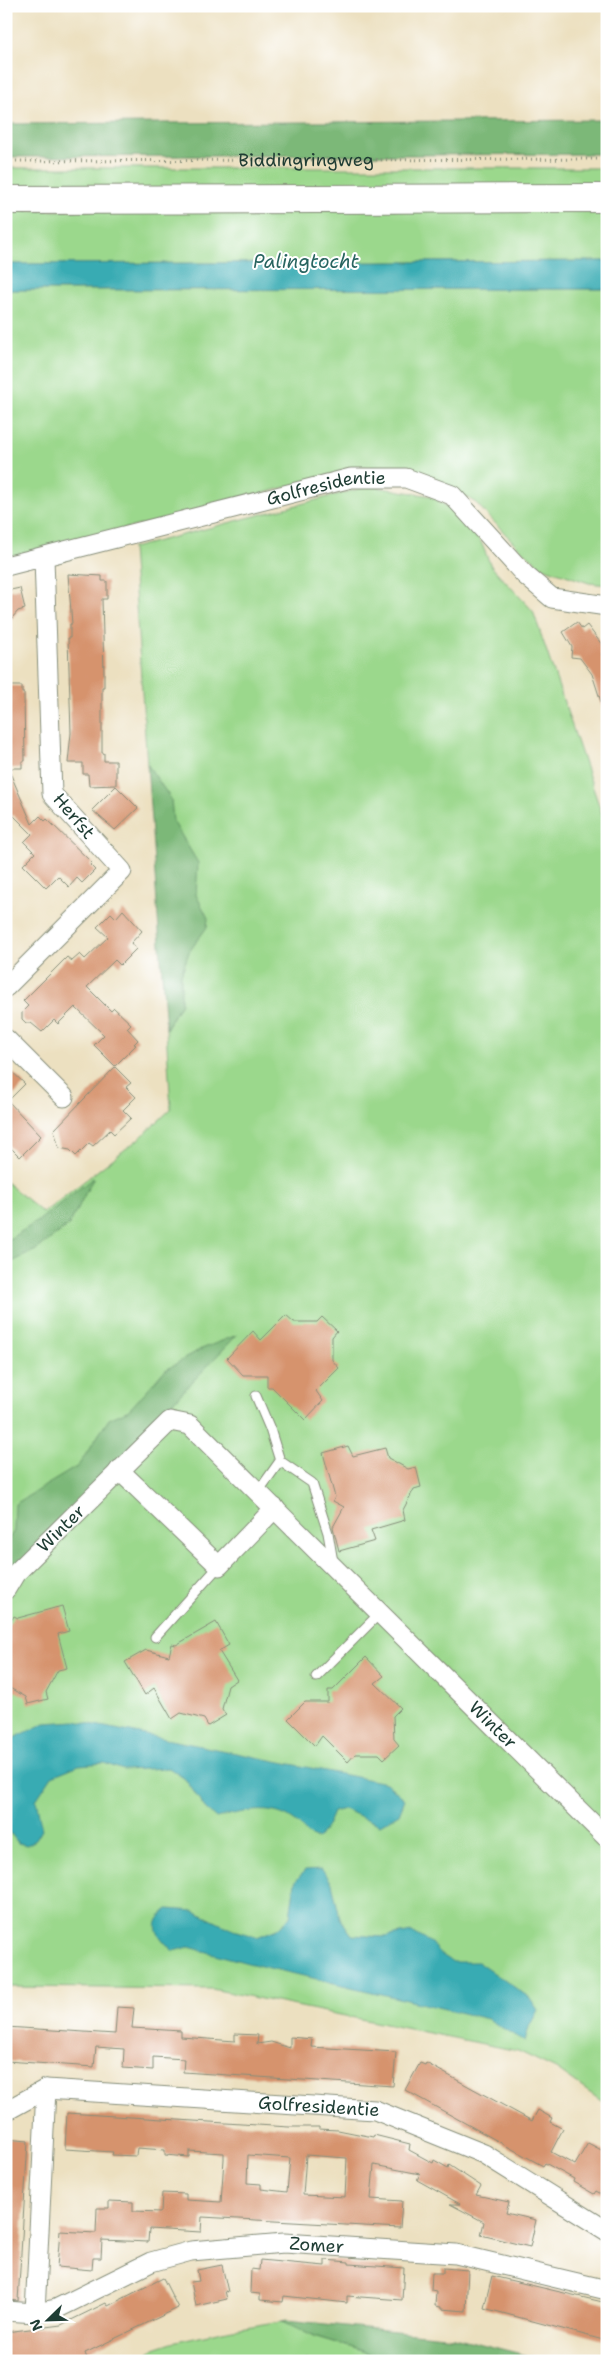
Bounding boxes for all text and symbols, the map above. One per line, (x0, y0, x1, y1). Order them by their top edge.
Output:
street label: Biddingringweg (238, 148, 374, 172)
water label: Palingtocht (253, 249, 360, 274)
street label: Golfresidentie (264, 466, 386, 511)
street label: Herfst (48, 788, 100, 844)
street label: Winter (32, 1500, 90, 1558)
street label: Winter (464, 1696, 522, 1754)
street label: Golfresidentie (257, 2091, 380, 2122)
street label: Zomer (289, 2231, 345, 2259)
north arrow (22, 2294, 72, 2344)
text: N (26, 2316, 46, 2334)

